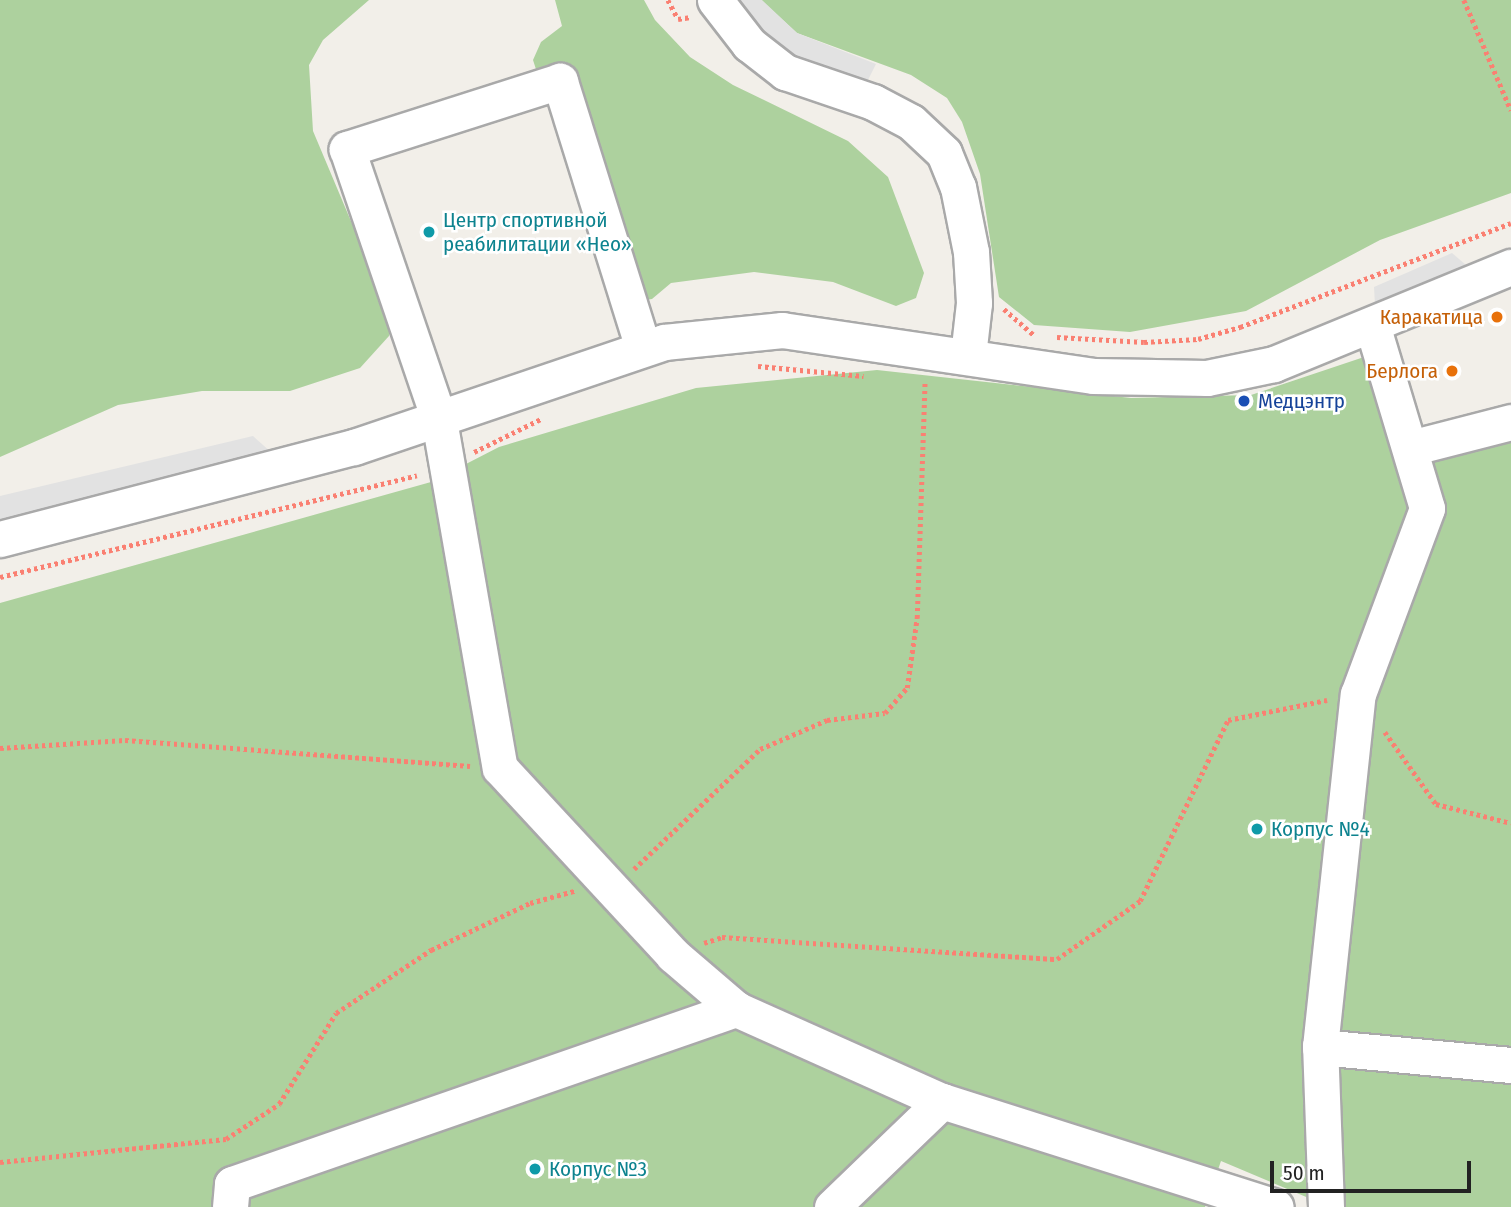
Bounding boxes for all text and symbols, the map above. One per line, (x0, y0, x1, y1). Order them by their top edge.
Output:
place label: Центр спортивной реабилитации «Нео» (443, 207, 632, 257)
marker: Центр спортивной реабилитации «Нео» (421, 224, 437, 240)
place label: Каракатица (1380, 304, 1483, 330)
marker: Каракатица (1489, 309, 1505, 325)
place label: Берлога (1366, 358, 1438, 384)
marker: Берлога (1444, 363, 1460, 379)
place label: Медцэнтр (1258, 388, 1345, 414)
marker: Медцэнтр (1236, 393, 1252, 409)
place label: Корпус №4 (1271, 816, 1370, 842)
marker: Корпус №4 (1249, 821, 1265, 837)
scale bar (1273, 1148, 1474, 1192)
place label: Корпус №3 (549, 1156, 647, 1182)
text: 50 m (1283, 1160, 1325, 1186)
marker: Корпус №3 (527, 1161, 543, 1177)

